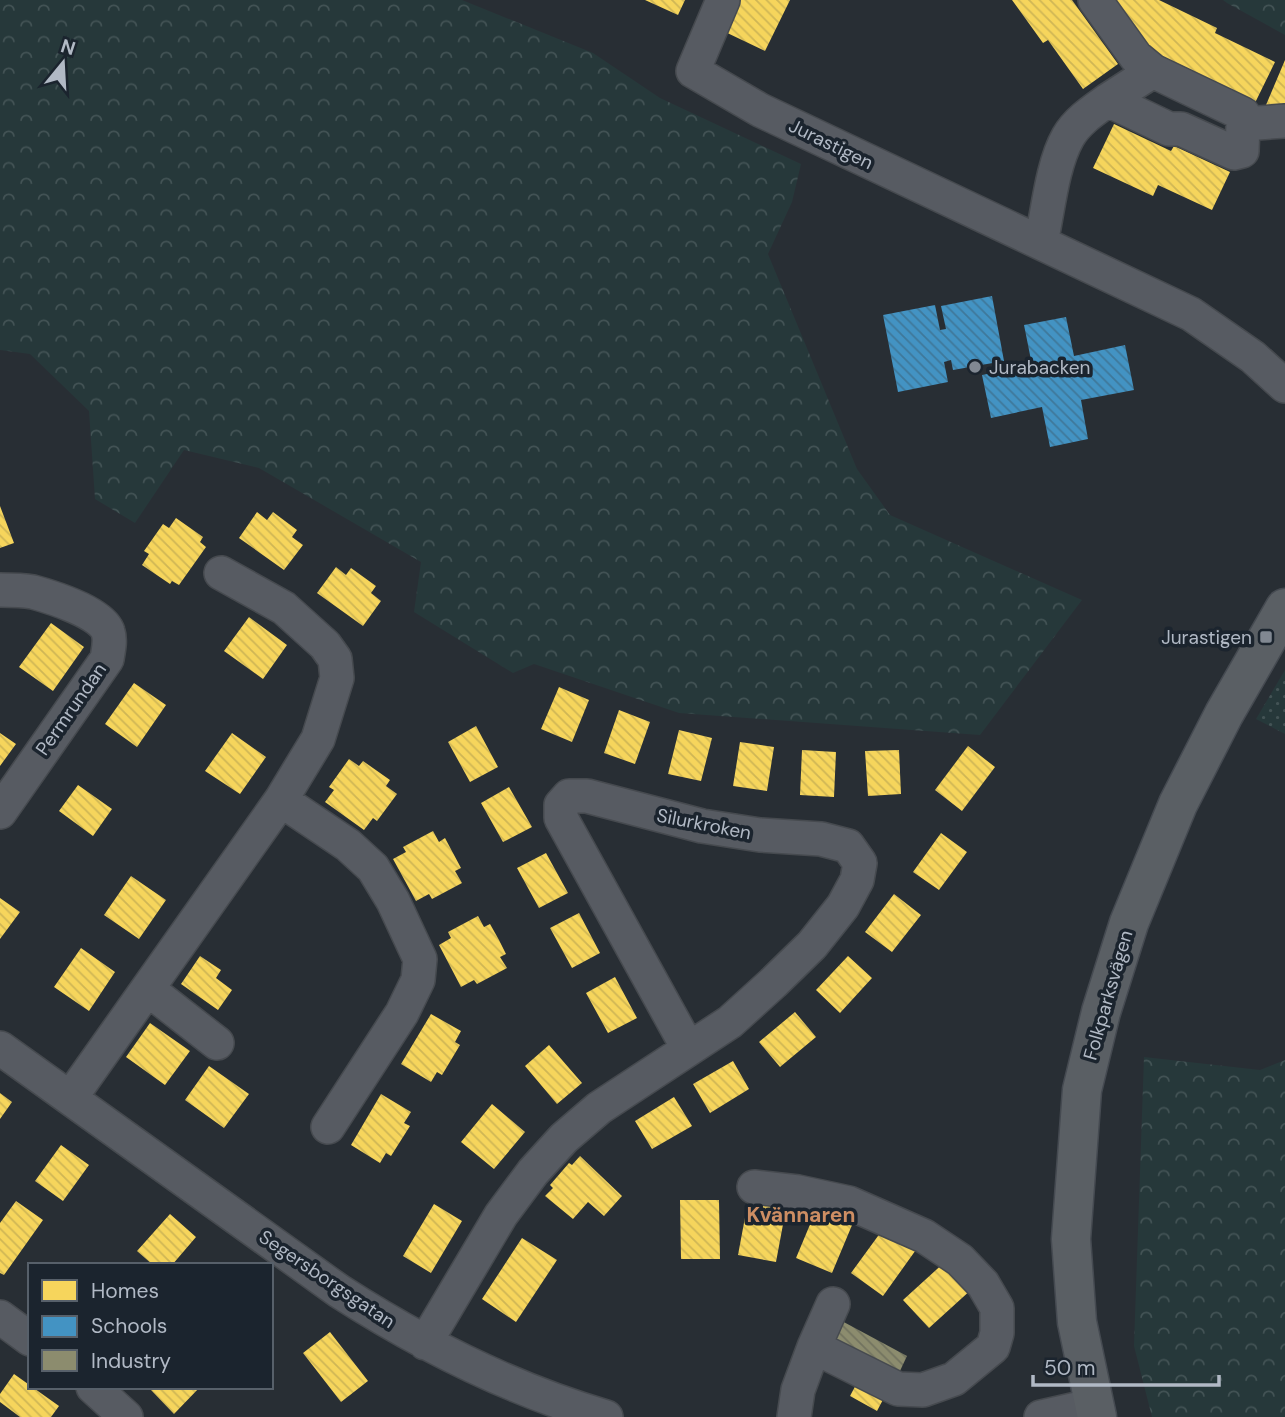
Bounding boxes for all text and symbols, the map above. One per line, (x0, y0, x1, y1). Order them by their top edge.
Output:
north arrow (28, 28, 98, 98)
text: N (58, 33, 79, 61)
street label: Jurastigen (785, 113, 877, 175)
place label: Jurabacken (989, 355, 1090, 380)
marker: Jurabacken (967, 359, 983, 375)
place label: Jurastigen (1161, 625, 1252, 650)
marker: Jurastigen (1258, 629, 1274, 645)
street label: Permrundan (30, 658, 112, 760)
street label: Silurkroken (655, 803, 753, 845)
street label: Folkparksvägen (1078, 927, 1138, 1063)
district label: Kvännaren (747, 1201, 855, 1229)
street label: Segersborgsgatan (254, 1224, 400, 1334)
legend (28, 1263, 273, 1389)
text: Homes (91, 1277, 159, 1305)
text: Schools (91, 1312, 167, 1340)
scale bar (1033, 1344, 1218, 1388)
text: Industry (91, 1347, 171, 1375)
text: 50 m (1044, 1354, 1095, 1382)

